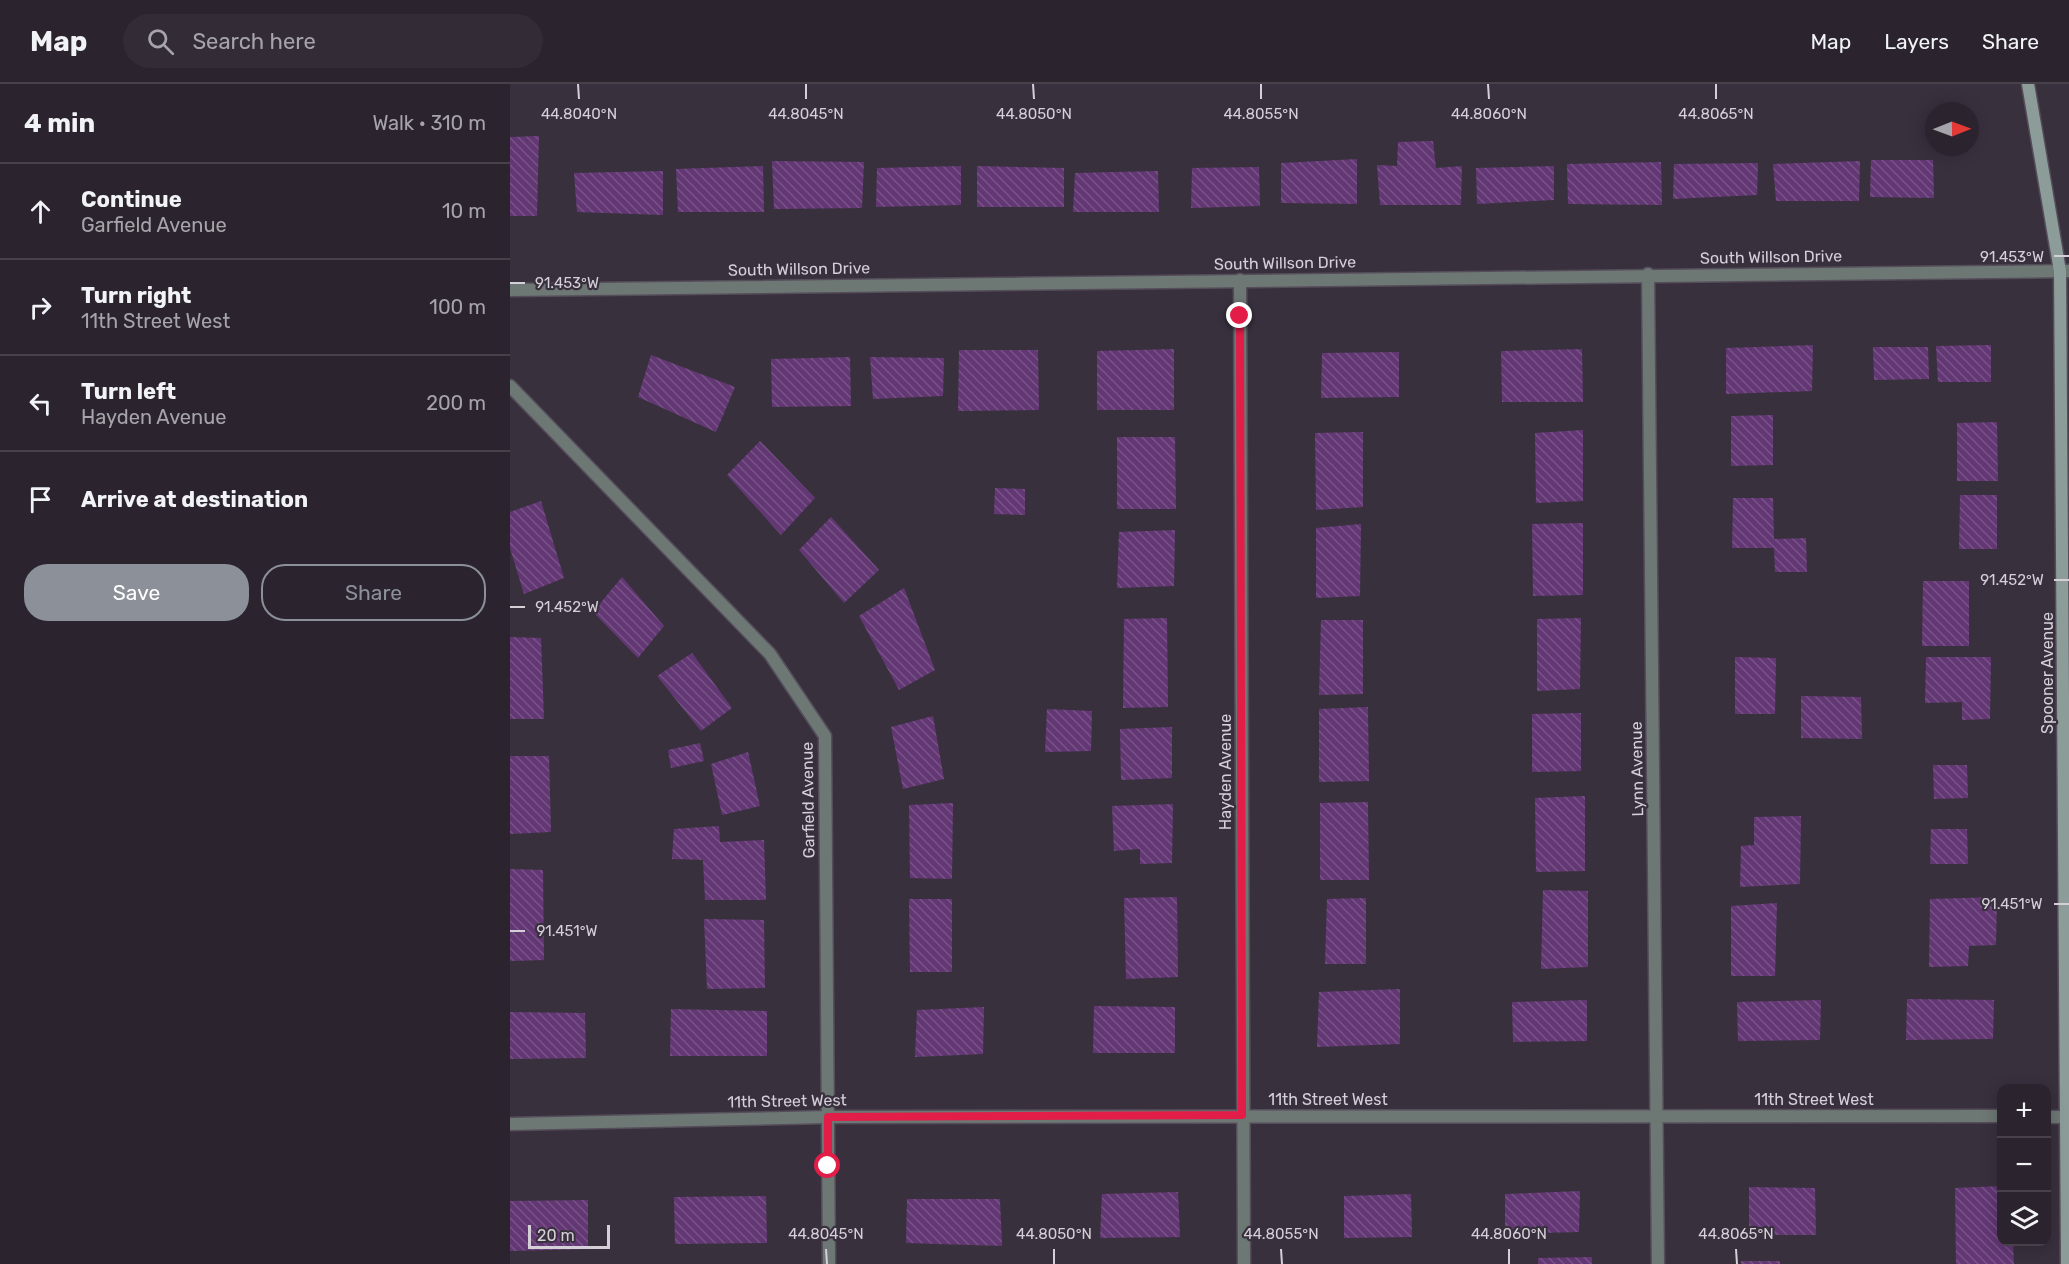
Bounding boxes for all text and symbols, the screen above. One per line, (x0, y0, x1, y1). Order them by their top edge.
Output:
search box (123, 14, 543, 68)
text: Map (30, 25, 87, 58)
icon: search (144, 25, 177, 58)
text: Search here (192, 28, 316, 55)
text: Map (1810, 29, 1851, 54)
text: Layers (1884, 29, 1949, 54)
text: Share (1982, 29, 2039, 54)
north arrow (1925, 102, 1979, 156)
text: 44.8040°N (541, 105, 617, 123)
text: 44.8045°N (768, 105, 844, 123)
text: 44.8050°N (996, 105, 1072, 123)
text: 44.8055°N (1223, 105, 1299, 123)
text: 44.8060°N (1451, 105, 1527, 123)
text: 44.8065°N (1678, 105, 1754, 123)
text: 4 min (24, 108, 95, 139)
text: Walk · 310 m (372, 111, 486, 135)
text: Continue (81, 186, 182, 213)
icon: ahead (24, 195, 57, 228)
text: 10 m (442, 199, 486, 223)
text: Garfield Avenue (81, 213, 227, 237)
street label: South Willson Drive (1700, 246, 1842, 268)
text: 91.453°W (1980, 248, 2044, 266)
street label: South Willson Drive (1214, 252, 1356, 274)
street label: South Willson Drive (728, 258, 870, 280)
text: 91.453°W (535, 274, 599, 292)
text: Turn right (81, 282, 191, 309)
icon: right (24, 291, 57, 324)
text: 100 m (429, 295, 486, 319)
route end (1226, 302, 1252, 328)
text: 11th Street West (81, 309, 230, 333)
text: Turn left (81, 378, 176, 405)
icon: left (24, 387, 57, 420)
text: 200 m (426, 391, 486, 415)
text: Hayden Avenue (81, 405, 226, 429)
icon: arrive (24, 483, 57, 516)
text: Arrive at destination (81, 486, 308, 513)
button: Save (24, 564, 249, 621)
button: Share (261, 564, 486, 621)
text: 91.452°W (1980, 571, 2044, 589)
text: 91.452°W (535, 598, 599, 616)
street label: Spooner Avenue (2038, 612, 2057, 734)
street label: Hayden Avenue (1216, 714, 1235, 830)
street label: Lynn Avenue (1627, 721, 1647, 817)
street label: Garfield Avenue (797, 742, 819, 858)
text: 91.451°W (1981, 895, 2043, 913)
text: 91.451°W (536, 922, 598, 940)
map controls (1997, 1084, 2051, 1246)
button: + (1997, 1084, 2051, 1138)
street label: 11th Street West (727, 1090, 847, 1112)
street label: 11th Street West (1268, 1090, 1388, 1109)
street label: 11th Street West (1754, 1090, 1874, 1109)
button: − (1997, 1138, 2051, 1192)
route start (814, 1152, 840, 1178)
button: layers (1997, 1192, 2051, 1246)
scale bar (528, 1222, 610, 1250)
text: 44.8045°N (788, 1225, 864, 1243)
text: 44.8050°N (1016, 1225, 1092, 1243)
text: 44.8055°N (1243, 1225, 1319, 1243)
text: 44.8060°N (1471, 1225, 1547, 1243)
text: 44.8065°N (1698, 1225, 1774, 1243)
text: 20 m (537, 1226, 575, 1245)

